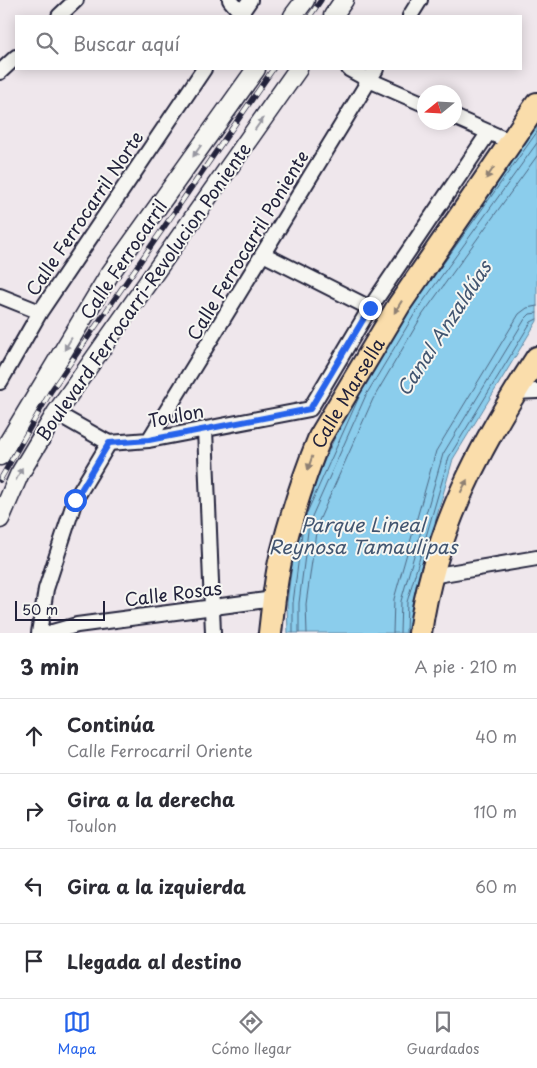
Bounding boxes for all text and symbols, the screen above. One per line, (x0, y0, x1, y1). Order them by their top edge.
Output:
search box (15, 15, 522, 70)
icon: search (33, 29, 61, 57)
text: Buscar aquí (73, 29, 180, 57)
north arrow (417, 85, 462, 130)
one-way arrow (254, 117, 264, 131)
street label: Calle Ferrocarril Norte (20, 125, 148, 301)
street label: Boulevard Ferrocarri-Revolucion Poniente (29, 136, 257, 446)
one-way arrow (192, 144, 202, 158)
street label: Calle Ferrocarril Poniente (179, 145, 315, 345)
one-way arrow (485, 166, 495, 180)
street label: Calle Ferrocarril (74, 194, 172, 324)
water label: Canal Anzaldúas (389, 253, 498, 401)
route end (359, 297, 382, 320)
one-way arrow (394, 301, 403, 314)
street label: Calle Marsella (304, 331, 391, 452)
one-way arrow (63, 337, 72, 350)
street label: Toulon (146, 396, 206, 434)
one-way arrow (305, 456, 313, 471)
one-way arrow (15, 467, 23, 482)
one-way arrow (460, 479, 468, 493)
route start (64, 489, 87, 512)
water label: Parque Lineal Reynosa Tamaulipas (269, 510, 460, 560)
street label: Calle Rosas (123, 574, 223, 612)
scale bar (15, 598, 105, 621)
text: 50 m (22, 599, 58, 620)
text: 3 min (20, 650, 79, 682)
text: A pie · 210 m (414, 654, 517, 678)
text: Continúa (67, 710, 155, 738)
icon: ahead (20, 722, 48, 750)
text: 40 m (475, 724, 517, 748)
text: Calle Ferrocarril Oriente (67, 738, 253, 762)
text: Gira a la derecha (67, 785, 235, 813)
icon: right (20, 797, 48, 825)
text: 110 m (474, 799, 517, 823)
text: Toulon (67, 813, 117, 837)
icon: left (20, 872, 48, 900)
text: Gira a la izquierda (67, 872, 246, 900)
text: 60 m (475, 874, 517, 898)
icon: arrive (20, 947, 48, 975)
text: Llegada al destino (67, 947, 241, 975)
tab: Mapa (58, 1008, 96, 1059)
tab: Cómo llegar (211, 1008, 291, 1059)
tab: Guardados (407, 1008, 479, 1059)

